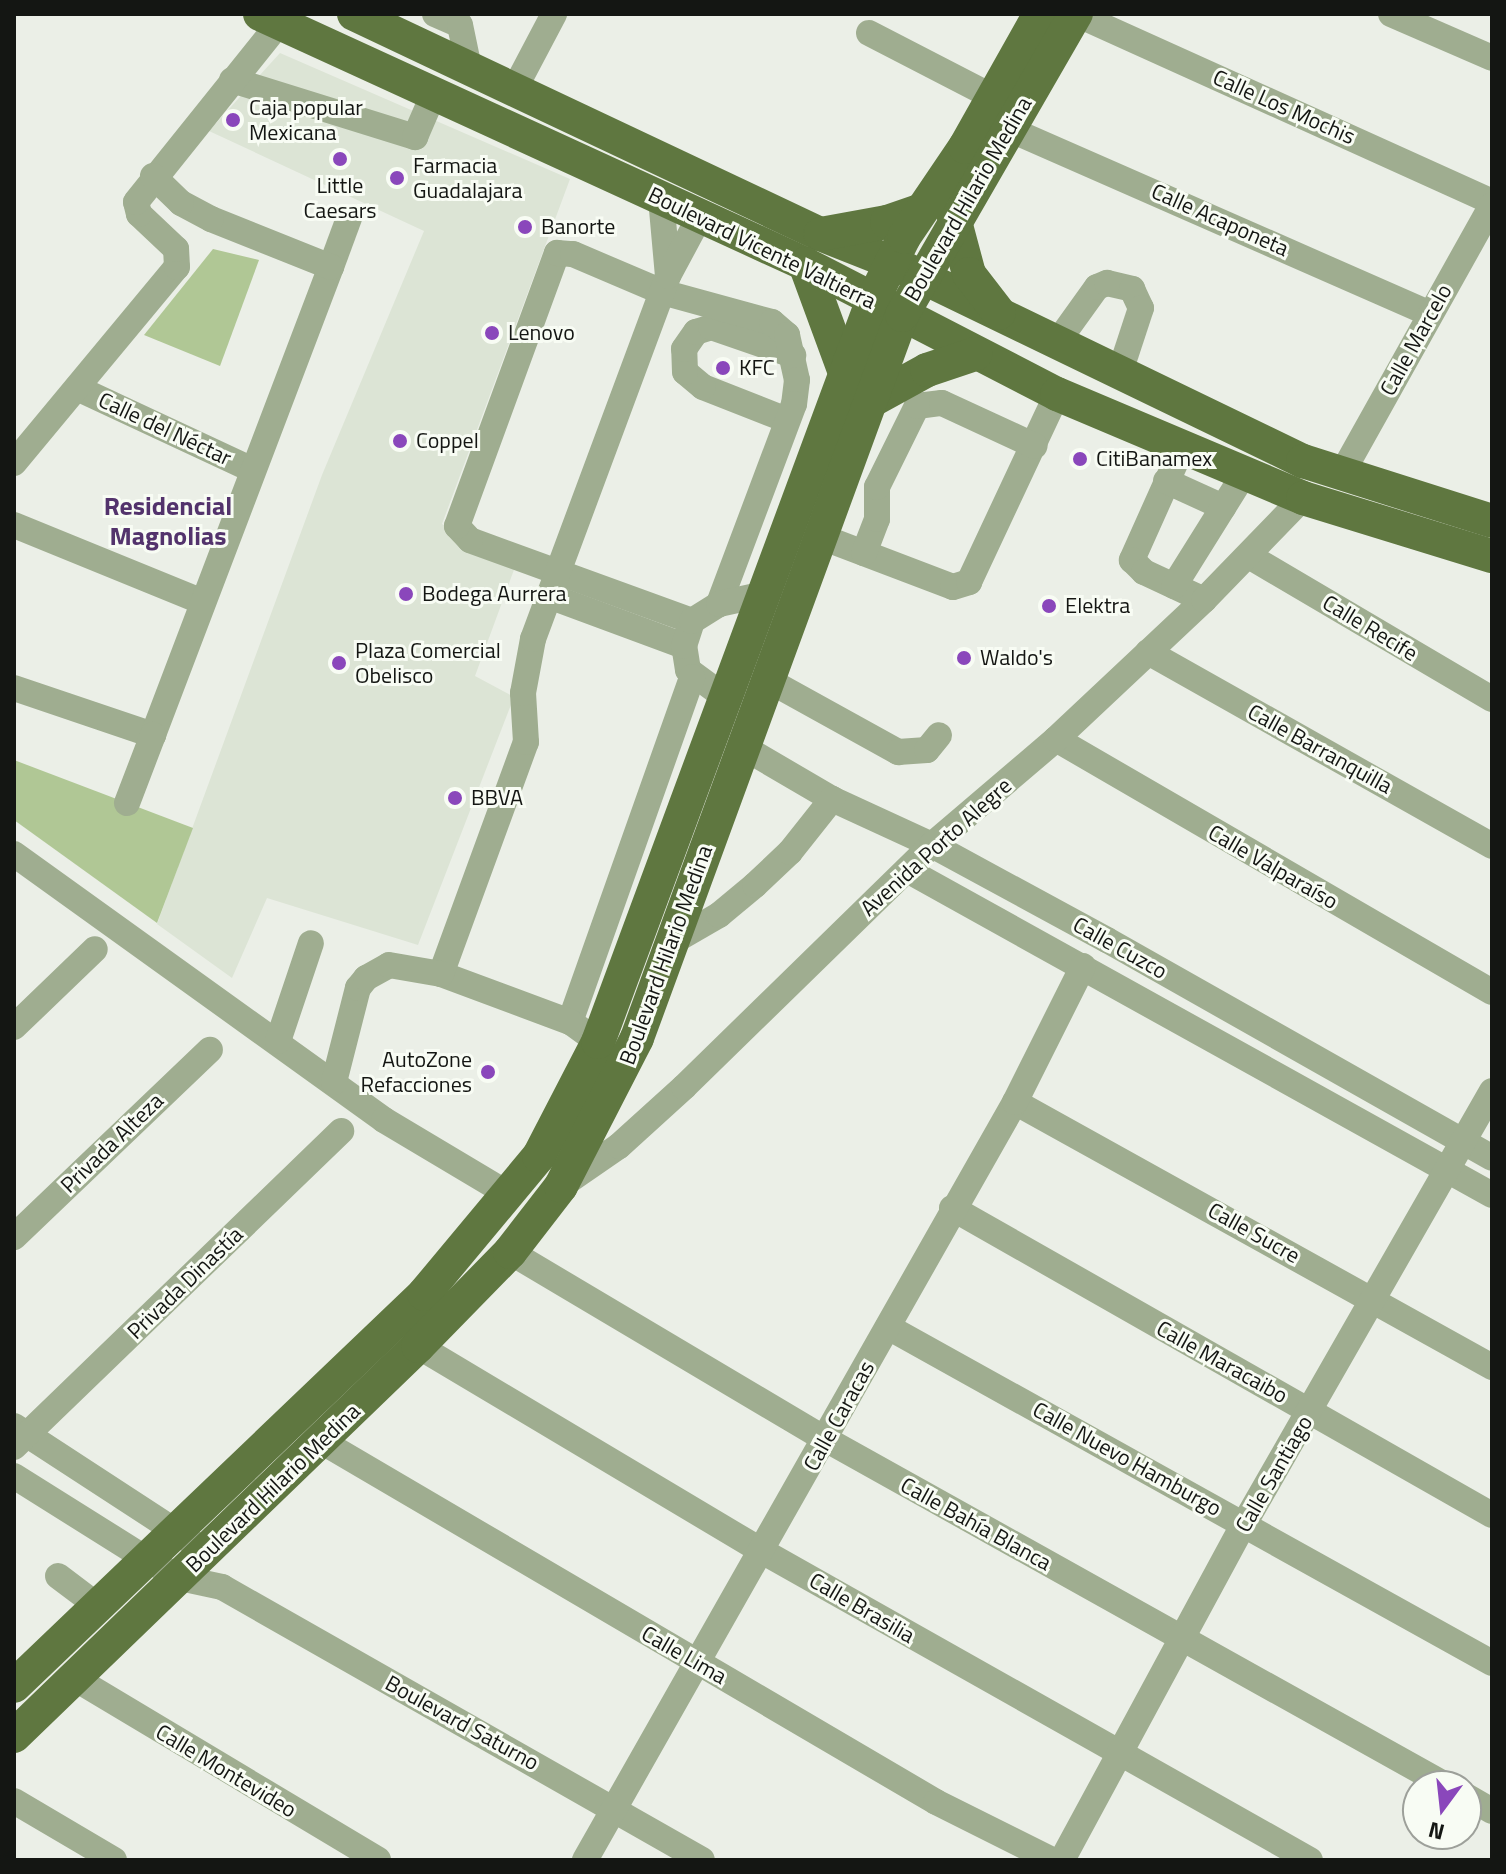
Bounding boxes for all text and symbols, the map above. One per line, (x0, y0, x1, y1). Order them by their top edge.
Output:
street label: Calle Los Mochis (1209, 64, 1359, 150)
street label: Boulevard Hilario Medina (899, 92, 1037, 306)
place label: Caja popular Mexicana (249, 94, 363, 146)
marker: Caja popular Mexicana (224, 111, 242, 129)
marker: Little Caesars (331, 150, 349, 168)
place label: Farmacia Guadalajara (413, 152, 522, 204)
marker: Farmacia Guadalajara (388, 169, 406, 187)
place label: Little Caesars (303, 172, 377, 224)
street label: Calle Acaponeta (1147, 178, 1293, 262)
street label: Boulevard Vicente Valtierra (644, 181, 880, 315)
place label: Banorte (541, 214, 615, 240)
marker: Banorte (516, 218, 534, 236)
street label: Calle Marcelo (1375, 280, 1457, 400)
place label: Lenovo (508, 320, 575, 346)
marker: Lenovo (483, 324, 501, 342)
place label: KFC (739, 355, 775, 381)
marker: KFC (714, 359, 732, 377)
street label: Calle del Néctar (94, 387, 236, 471)
place label: Coppel (416, 428, 479, 454)
marker: Coppel (391, 432, 409, 450)
place label: CitiBanamex (1096, 446, 1212, 472)
marker: CitiBanamex (1071, 450, 1089, 468)
district label: Residencial Magnolias (104, 490, 232, 552)
place label: Bodega Aurrera (422, 581, 567, 607)
marker: Bodega Aurrera (397, 585, 415, 603)
street label: Calle Recife (1318, 589, 1422, 667)
place label: Elektra (1065, 593, 1130, 619)
marker: Elektra (1040, 597, 1058, 615)
place label: Plaza Comercial Obelisco (355, 637, 501, 688)
place label: Waldo's (980, 645, 1053, 671)
marker: Waldo's (955, 649, 973, 667)
marker: Plaza Comercial Obelisco (330, 654, 348, 672)
street label: Calle Barranquilla (1243, 698, 1397, 800)
street label: Avenida Porto Alegre (855, 772, 1017, 922)
place label: BBVA (471, 785, 523, 811)
marker: BBVA (446, 789, 464, 807)
street label: Calle Valparaíso (1203, 819, 1343, 915)
street label: Boulevard Hilario Medina (614, 842, 718, 1068)
street label: Calle Cuzco (1068, 911, 1172, 985)
place label: AutoZone Refacciones (361, 1046, 472, 1098)
marker: AutoZone Refacciones (479, 1063, 497, 1081)
street label: Privada Alteza (55, 1087, 169, 1199)
street label: Calle Sucre (1204, 1197, 1304, 1269)
street label: Privada Dinastía (122, 1221, 248, 1345)
street label: Calle Maracaibo (1152, 1315, 1292, 1409)
street label: Calle Caracas (798, 1356, 880, 1476)
street label: Calle Nuevo Hamburgo (1028, 1396, 1226, 1522)
street label: Boulevard Hilario Medina (181, 1398, 365, 1578)
street label: Calle Santiago (1230, 1411, 1318, 1537)
street label: Calle Bahía Blanca (896, 1472, 1056, 1576)
street label: Calle Brasilia (805, 1567, 919, 1649)
street label: Calle Lima (637, 1620, 731, 1690)
street label: Boulevard Saturno (381, 1670, 543, 1776)
street label: Calle Montevideo (151, 1719, 301, 1823)
north arrow (1402, 1770, 1482, 1850)
text: N (1425, 1813, 1448, 1850)

